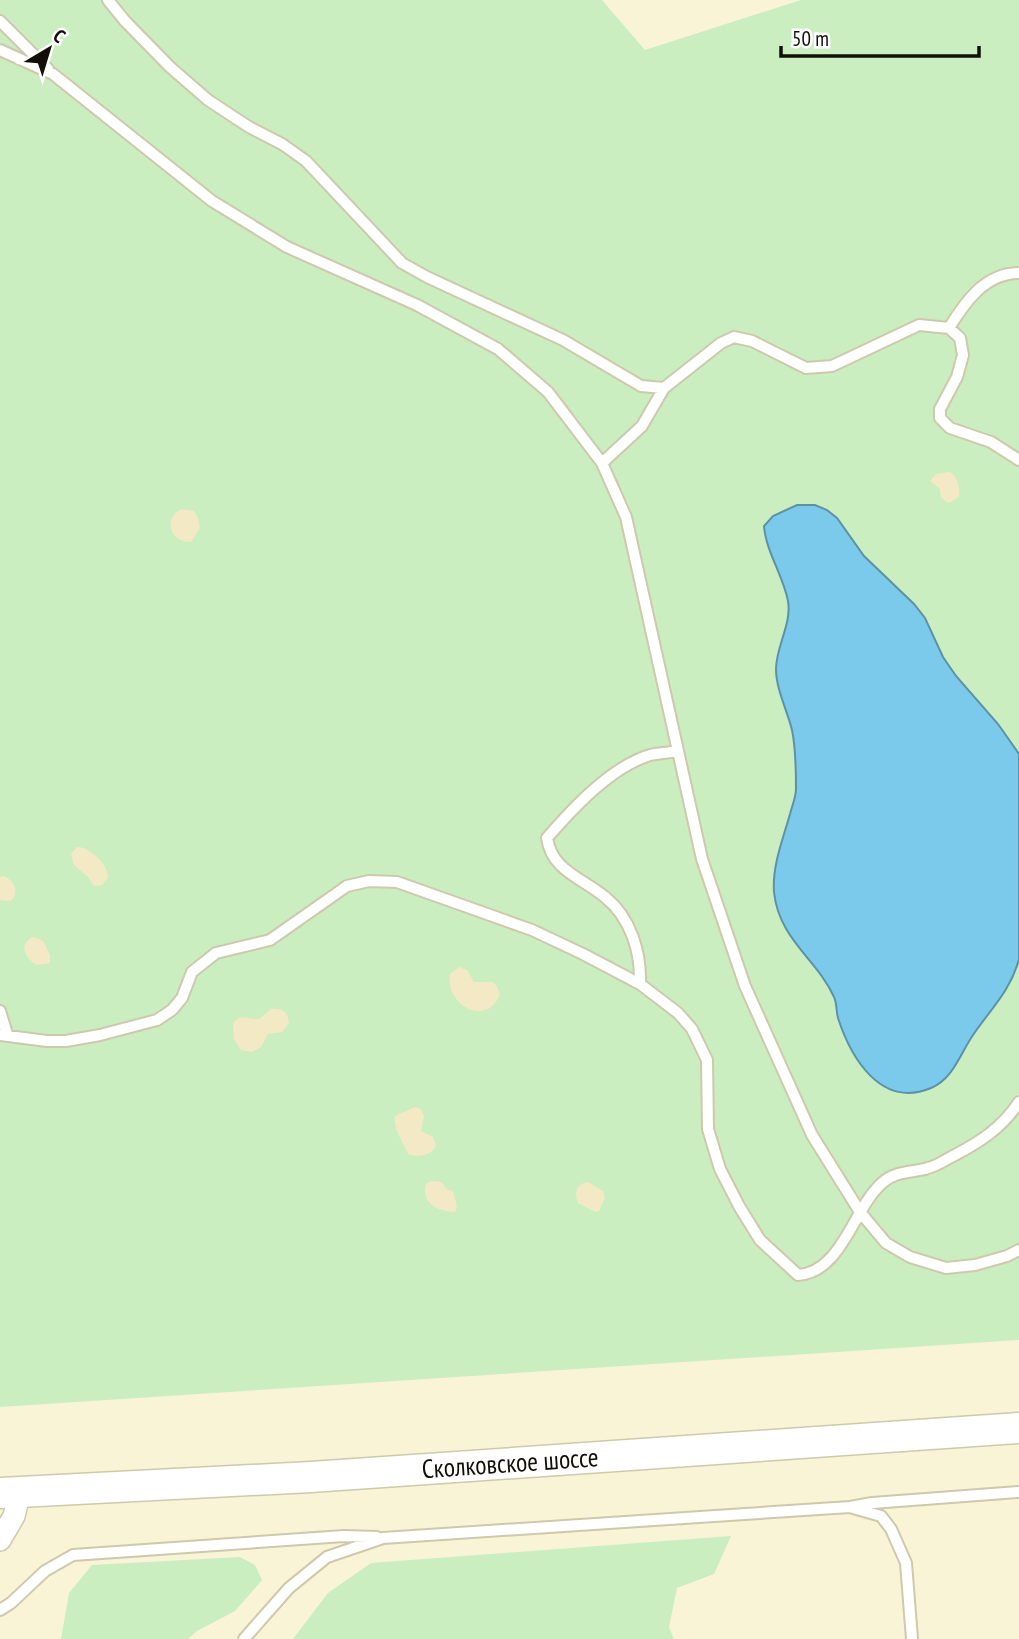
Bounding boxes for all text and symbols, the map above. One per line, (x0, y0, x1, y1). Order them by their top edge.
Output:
north arrow (14, 14, 84, 84)
scale bar (781, 14, 979, 58)
text: С (49, 23, 71, 48)
text: 50 m (792, 25, 829, 52)
street label: Сколковское шоссе (421, 1440, 599, 1485)

